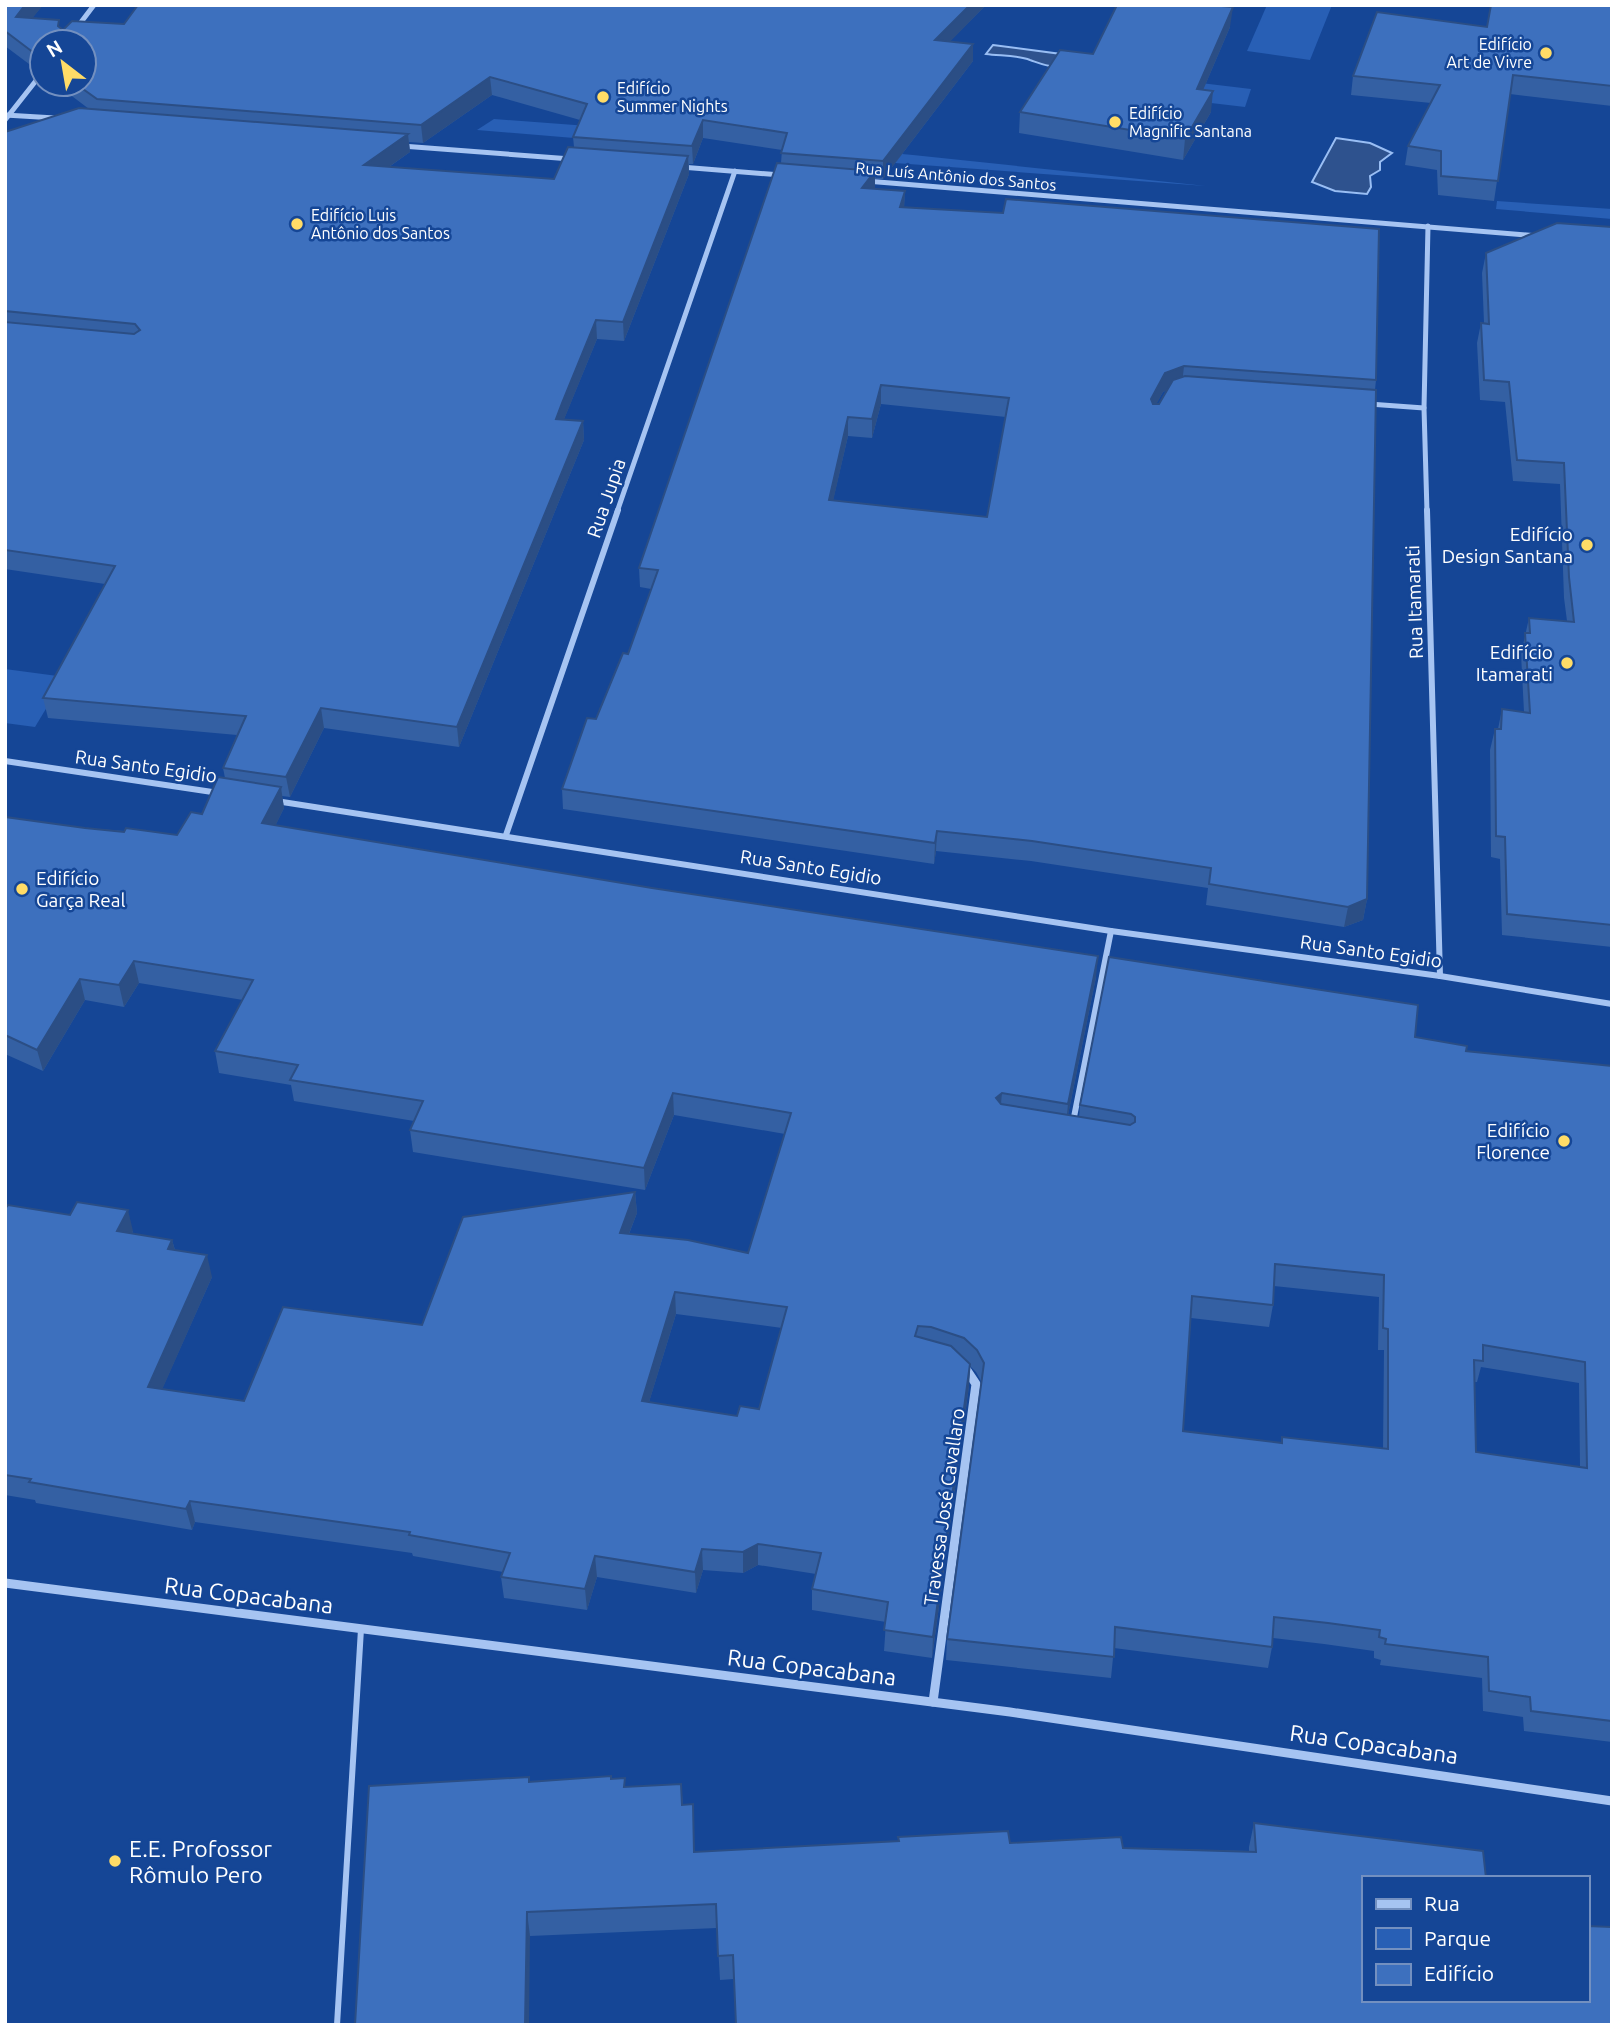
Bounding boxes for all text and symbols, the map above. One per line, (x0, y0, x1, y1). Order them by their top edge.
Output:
north arrow (28, 28, 98, 98)
text: N (42, 35, 66, 62)
place label: Edifício Art de Vivre (1447, 35, 1532, 71)
marker: Edifício Art de Vivre (1538, 45, 1554, 61)
place label: Edifício Summer Nights (617, 79, 728, 115)
marker: Edifício Summer Nights (595, 89, 611, 105)
place label: Edifício Magnific Santana (1129, 104, 1252, 140)
marker: Edifício Magnific Santana (1107, 114, 1123, 130)
street label: Rua Luís Antônio dos Santos (855, 158, 1057, 194)
place label: Edifício Luis Antônio dos Santos (311, 206, 450, 242)
marker: Edifício Luis Antônio dos Santos (289, 216, 305, 232)
street label: Rua Jupia (582, 455, 630, 541)
place label: Edifício Design Santana (1442, 523, 1573, 567)
marker: Edifício Design Santana (1579, 537, 1595, 553)
street label: Rua Itamarati (1401, 545, 1427, 659)
place label: Edifício Itamarati (1476, 641, 1553, 685)
marker: Edifício Itamarati (1559, 655, 1575, 671)
street label: Rua Santo Egidio (74, 745, 218, 787)
street label: Rua Santo Egidio (739, 845, 883, 889)
place label: Edifício Garça Real (36, 867, 125, 911)
marker: Edifício Garça Real (14, 881, 30, 897)
street label: Rua Santo Egidio (1299, 930, 1443, 972)
place label: Edifício Florence (1476, 1119, 1550, 1163)
marker: Edifício Florence (1556, 1133, 1572, 1149)
street label: Travessa José Cavallaro (919, 1407, 969, 1607)
street label: Rua Copacabana (163, 1572, 335, 1618)
street label: Rua Copacabana (726, 1644, 898, 1690)
street label: Rua Copacabana (1288, 1720, 1460, 1768)
place label: E.E. Profossor Rômulo Pero (129, 1836, 272, 1887)
marker: E.E. Profossor Rômulo Pero (107, 1853, 123, 1869)
legend (1362, 1876, 1589, 2002)
text: Rua (1424, 1891, 1460, 1915)
text: Parque (1424, 1926, 1491, 1950)
text: Edifício (1424, 1961, 1494, 1985)

